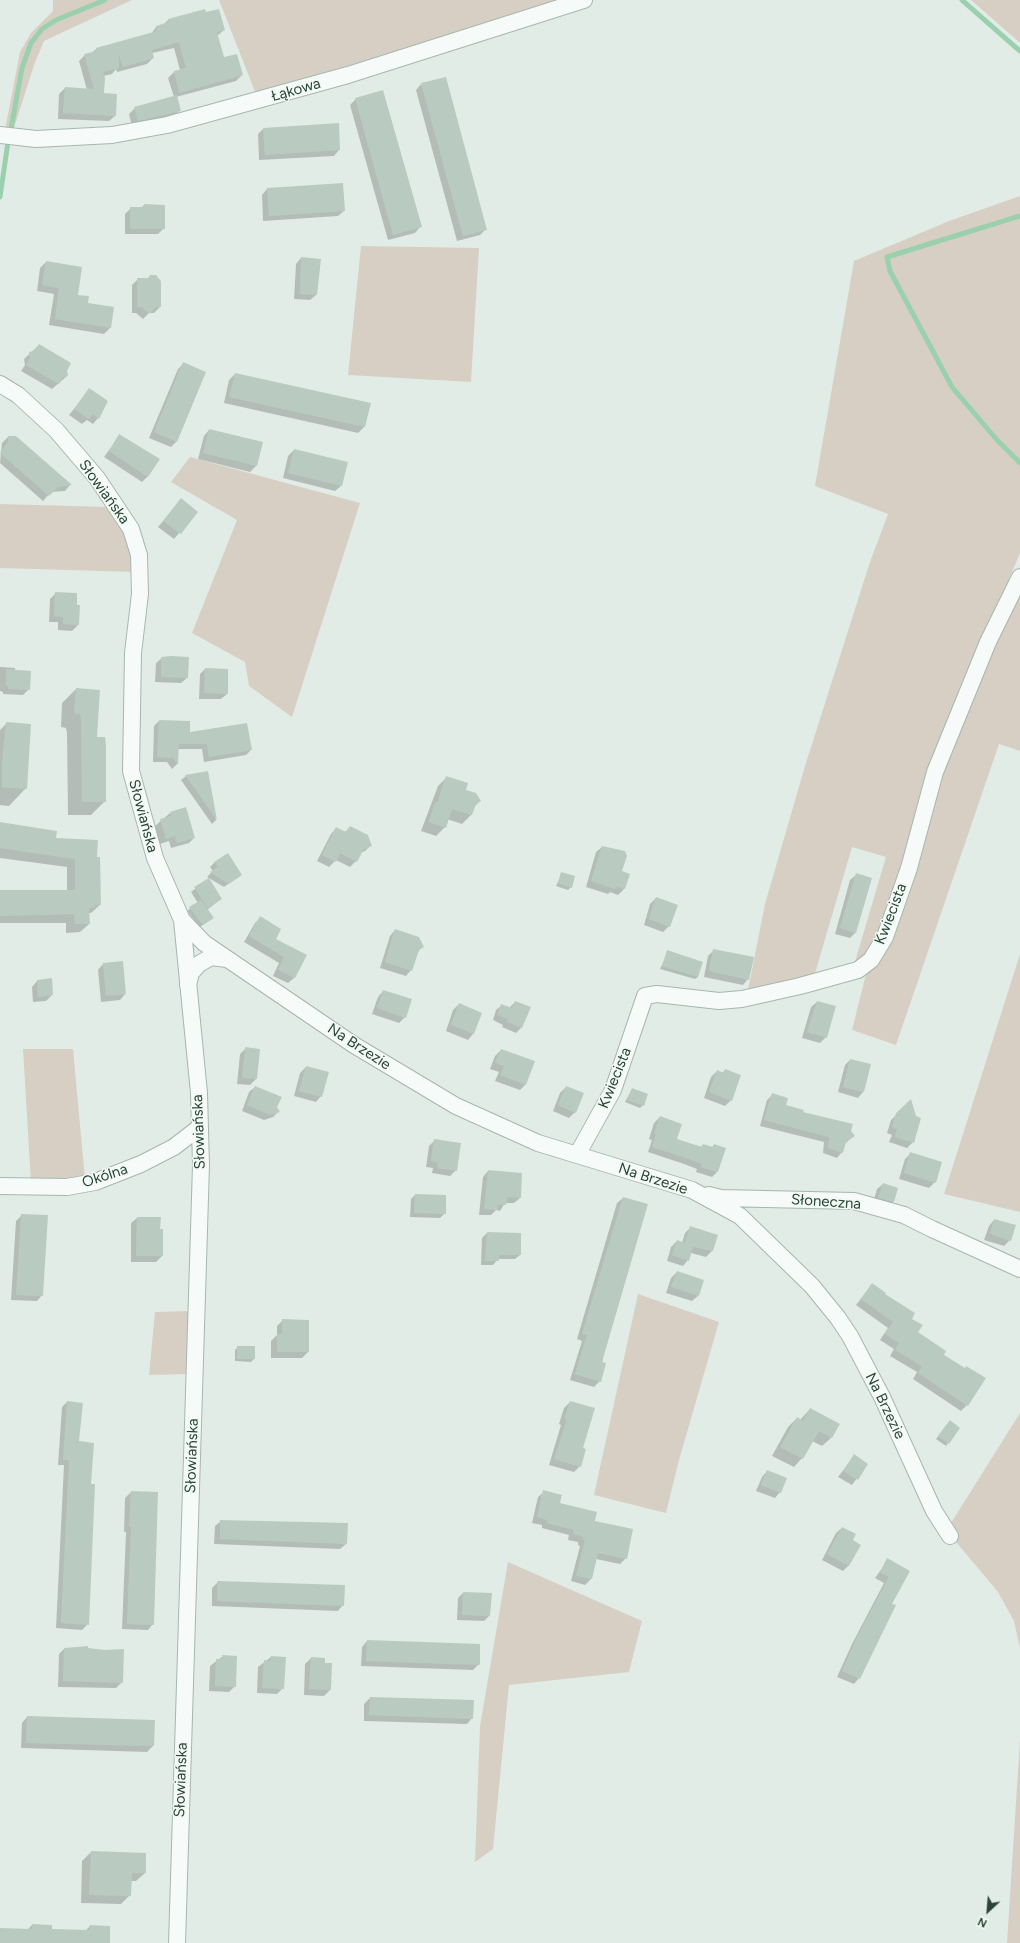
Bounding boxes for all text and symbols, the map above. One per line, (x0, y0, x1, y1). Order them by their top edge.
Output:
street label: Łąkowa (269, 74, 323, 106)
street label: Słowiańska (75, 456, 133, 528)
street label: Słowiańska (125, 777, 161, 855)
street label: Kwiecista (871, 881, 911, 947)
street label: Na Brzezie (324, 1020, 394, 1074)
street label: Kwiecista (595, 1045, 635, 1111)
street label: Słowiańska (189, 1094, 209, 1170)
street label: Na Brzezie (616, 1159, 690, 1199)
street label: Okólna (80, 1160, 130, 1192)
street label: Słoneczna (790, 1191, 862, 1213)
street label: Na Brzezie (861, 1370, 909, 1442)
street label: Słowiańska (182, 1418, 202, 1494)
street label: Słowiańska (171, 1742, 191, 1818)
north arrow (968, 1891, 1008, 1931)
text: N (976, 1915, 989, 1930)

